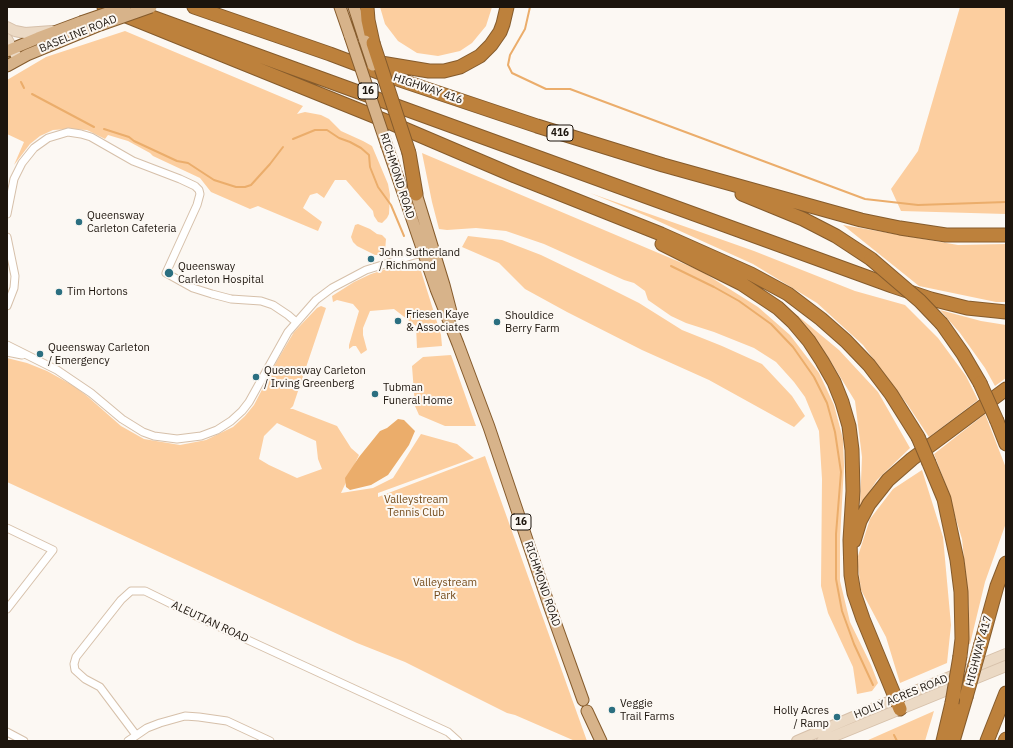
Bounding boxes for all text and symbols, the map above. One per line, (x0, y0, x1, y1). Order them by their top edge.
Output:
street label: BASELINE ROAD (37, 12, 119, 56)
street label: HIGHWAY 416 (391, 71, 465, 107)
road number: 16 (358, 83, 378, 99)
road number: 416 (547, 125, 573, 141)
street label: RICHMOND ROAD (377, 131, 417, 221)
place label: Queensway Carleton Cafeteria (87, 209, 176, 235)
marker: Queensway Carleton Cafeteria (74, 217, 84, 227)
place label: John Sutherland / Richmond (379, 246, 460, 272)
marker: John Sutherland / Richmond (366, 254, 376, 264)
place label: Queensway Carleton Hospital (178, 260, 264, 286)
marker: Queensway Carleton Hospital (163, 267, 175, 279)
place label: Tim Hortons (67, 285, 128, 299)
marker: Tim Hortons (54, 287, 64, 297)
place label: Friesen Kaye & Associates (406, 308, 469, 334)
place label: Shouldice Berry Farm (505, 309, 560, 335)
marker: Friesen Kaye & Associates (393, 316, 403, 326)
marker: Shouldice Berry Farm (492, 317, 502, 327)
place label: Queensway Carleton / Emergency (48, 341, 150, 367)
marker: Queensway Carleton / Emergency (35, 349, 45, 359)
place label: Queensway Carleton / Irving Greenberg (264, 364, 366, 390)
marker: Queensway Carleton / Irving Greenberg (251, 372, 261, 382)
place label: Tubman Funeral Home (383, 381, 452, 407)
marker: Tubman Funeral Home (370, 389, 380, 399)
park label: Valleystream Tennis Club (384, 493, 448, 519)
road number: 16 (511, 514, 531, 530)
street label: RICHMOND ROAD (521, 540, 563, 628)
park label: Valleystream Park (413, 576, 477, 602)
street label: ALEUTIAN ROAD (169, 598, 251, 646)
street label: HIGHWAY 417 (963, 614, 995, 688)
street label: HOLLY ACRES ROAD (852, 672, 950, 722)
place label: Veggie Trail Farms (620, 697, 675, 723)
place label: Holly Acres / Ramp (773, 704, 829, 730)
marker: Veggie Trail Farms (607, 705, 617, 715)
marker: Holly Acres / Ramp (832, 712, 842, 722)

